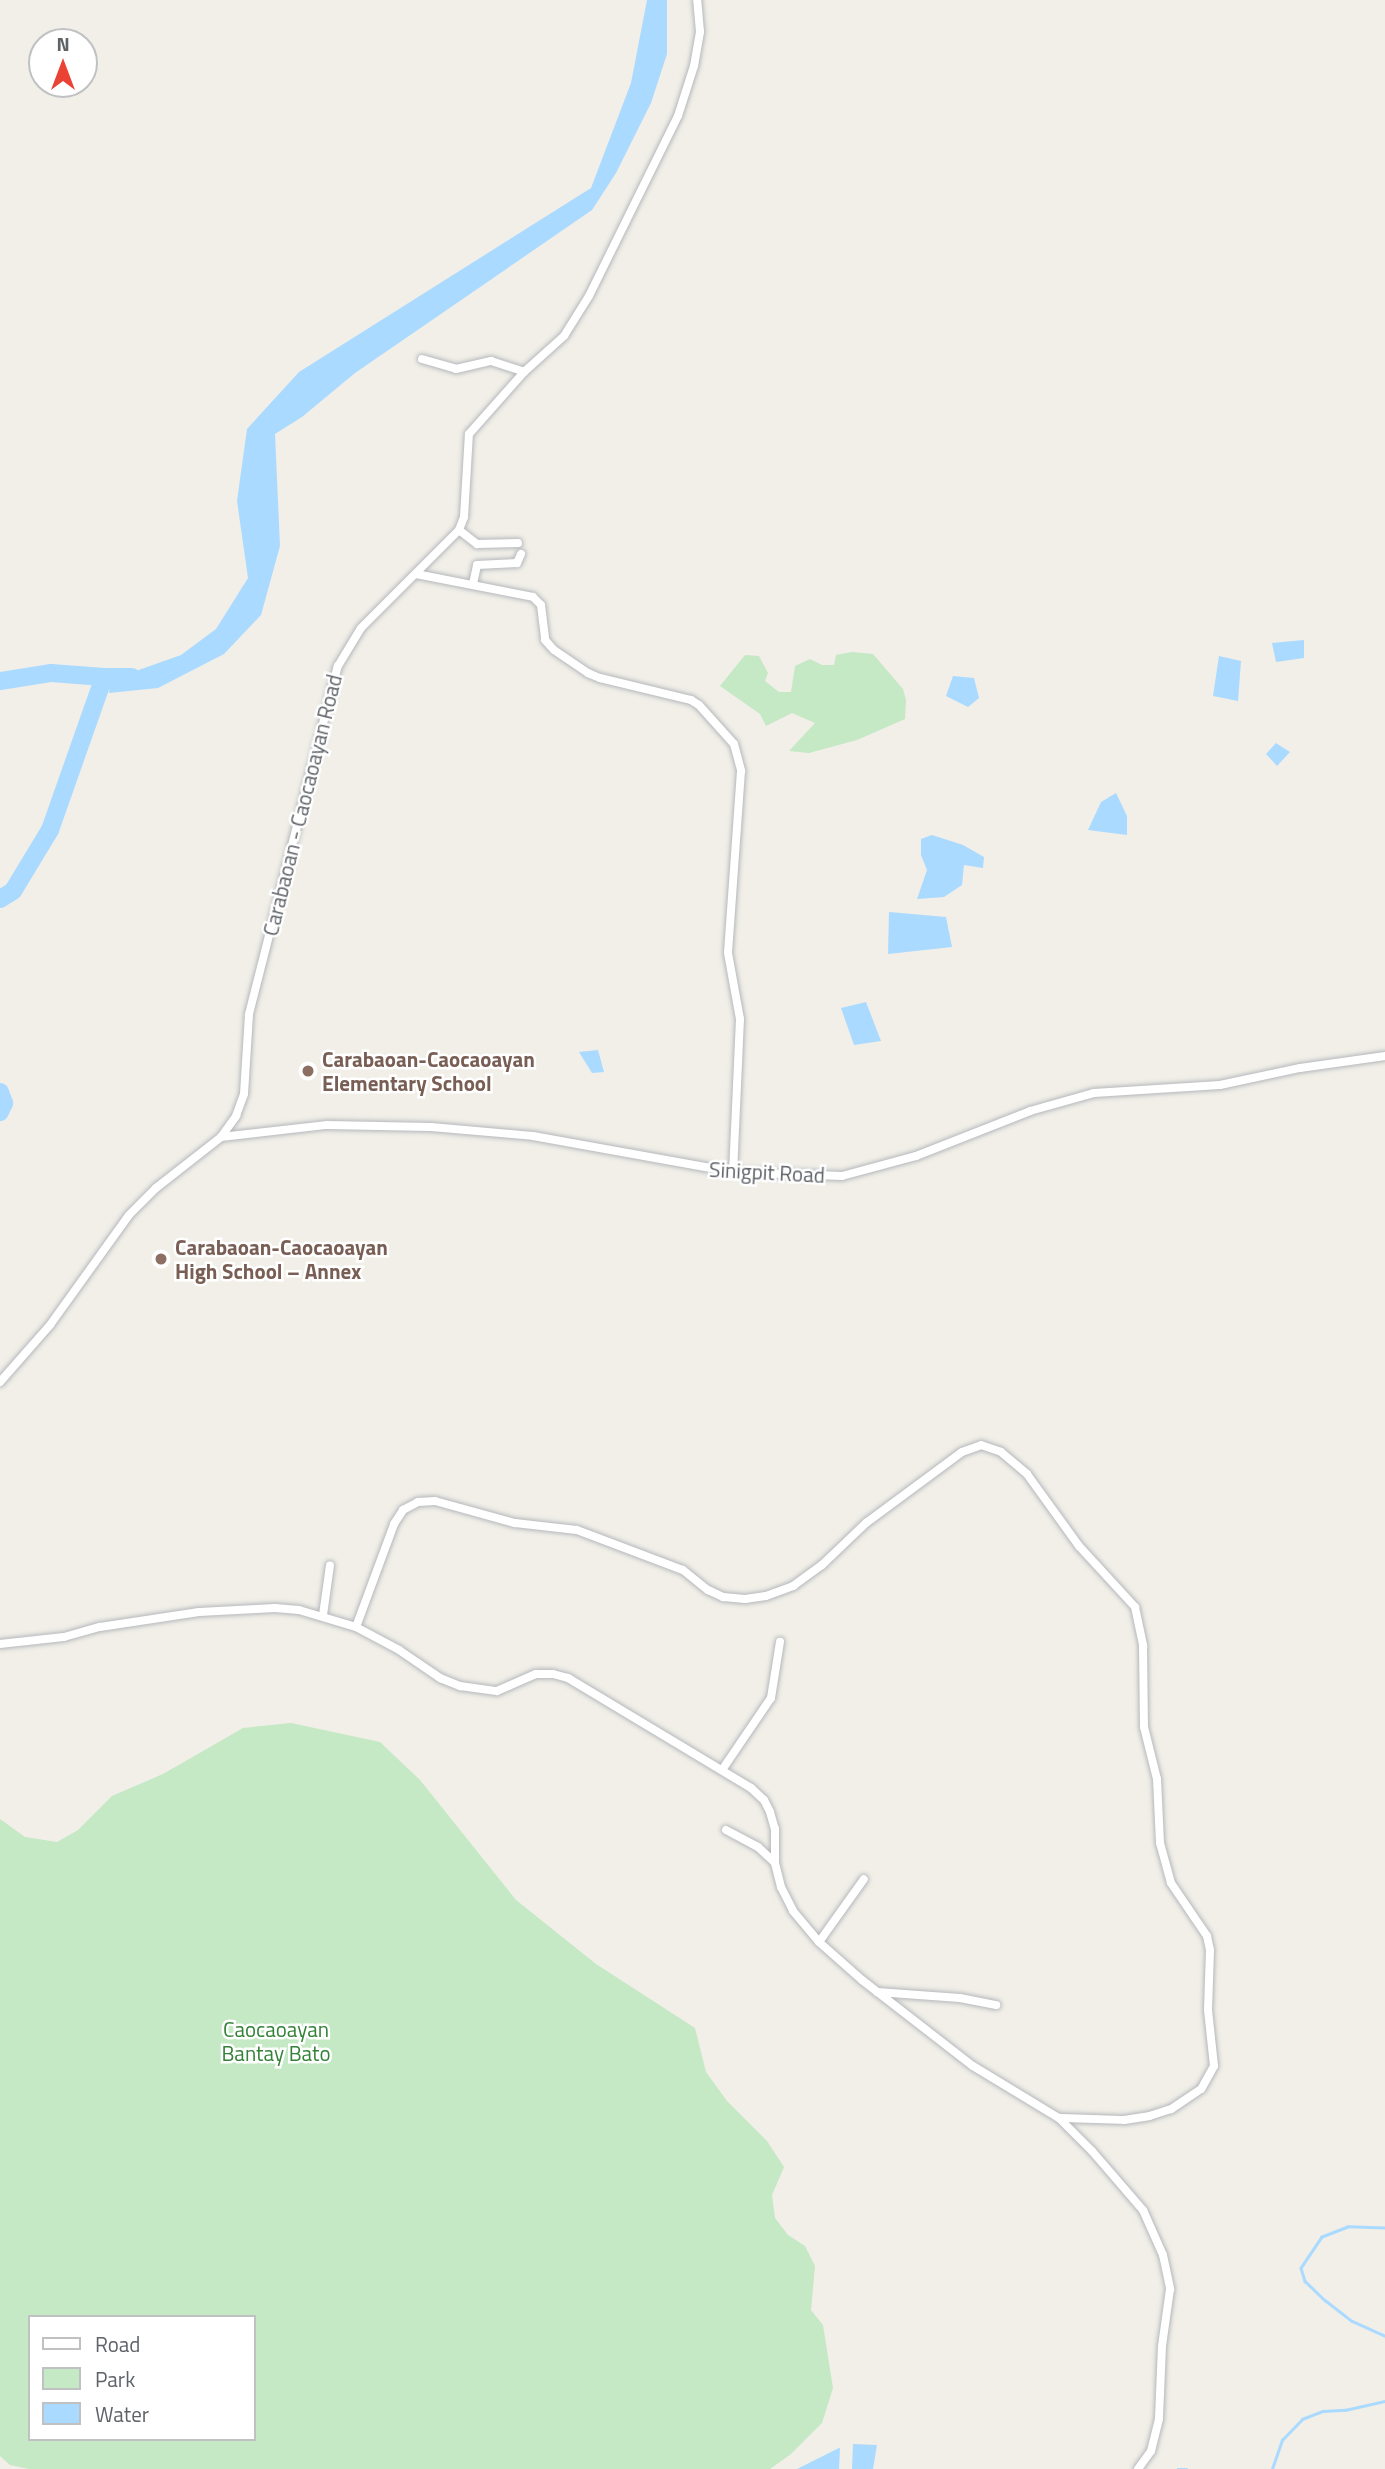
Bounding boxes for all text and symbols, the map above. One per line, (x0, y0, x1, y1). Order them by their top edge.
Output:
north arrow (28, 28, 98, 98)
text: N (56, 29, 70, 58)
street label: Carabaoan - Caocaoayan Road (257, 672, 347, 938)
place label: Carabaoan-Caocaoayan Elementary School (322, 1046, 535, 1096)
marker: Carabaoan-Caocaoayan Elementary School (300, 1063, 316, 1079)
street label: Sinigpit Road (709, 1156, 825, 1188)
place label: Carabaoan-Caocaoayan High School – Annex (175, 1234, 388, 1284)
marker: Carabaoan-Caocaoayan High School – Annex (153, 1251, 169, 1267)
park label: Caocaoayan Bantay Bato (221, 2016, 331, 2066)
legend (28, 2315, 256, 2441)
text: Road (95, 2328, 140, 2360)
text: Park (95, 2363, 135, 2395)
text: Water (95, 2398, 149, 2430)

